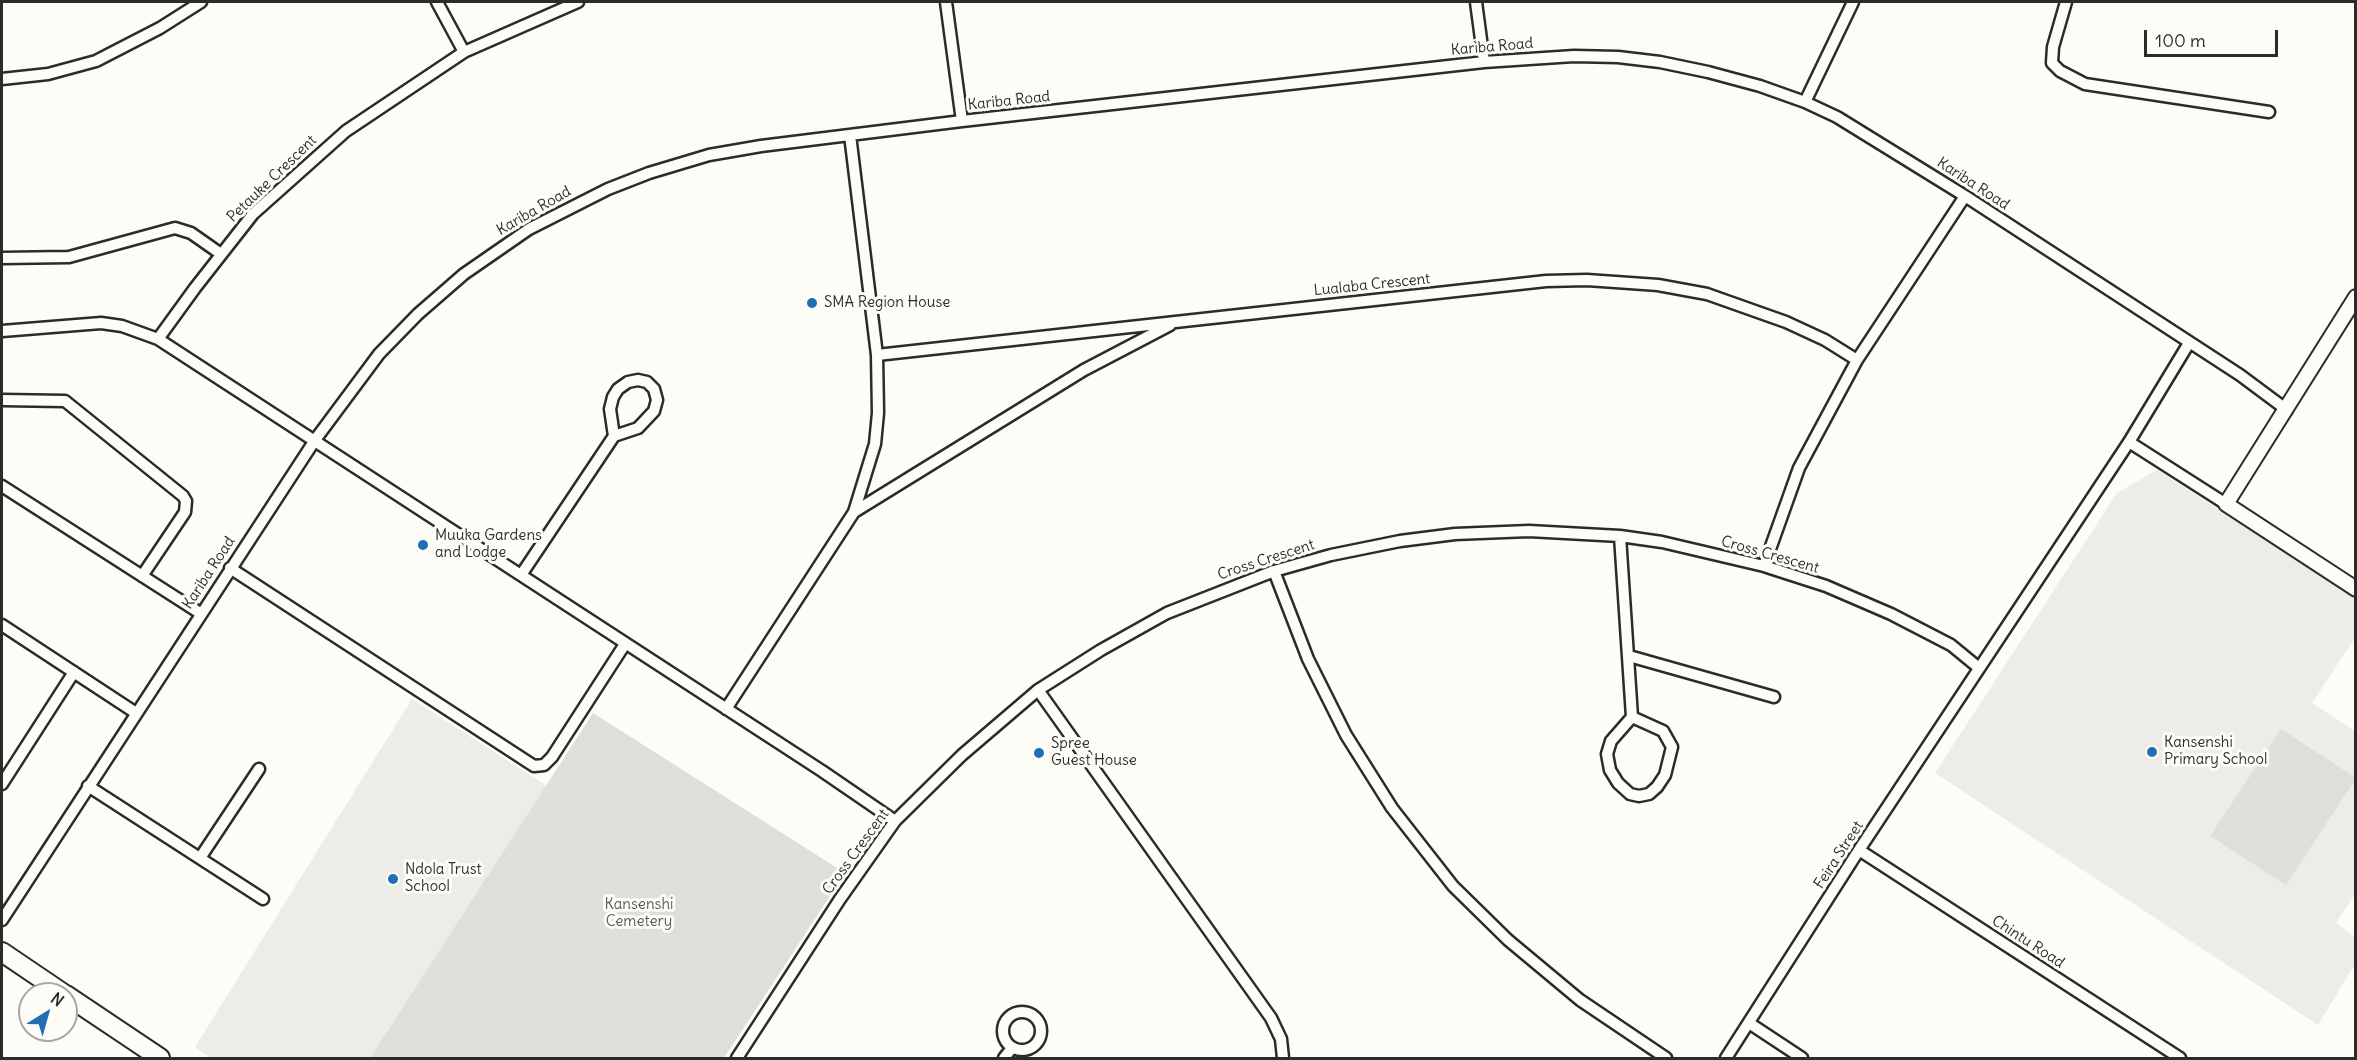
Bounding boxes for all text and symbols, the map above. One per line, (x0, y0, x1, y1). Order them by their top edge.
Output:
scale bar (2147, 18, 2280, 56)
text: 100 m (2155, 29, 2206, 52)
street label: Kariba Road (1450, 34, 1534, 60)
street label: Kariba Road (967, 88, 1051, 114)
street label: Petauke Crescent (224, 132, 320, 226)
street label: Kariba Road (1933, 154, 2013, 214)
street label: Kariba Road (494, 183, 574, 239)
street label: Lualaba Crescent (1313, 270, 1431, 300)
place label: SMA Region House (824, 294, 950, 312)
marker: SMA Region House (805, 296, 819, 310)
place label: Muuka Gardens and Lodge (435, 527, 542, 562)
street label: Cross Crescent (1719, 532, 1821, 578)
street label: Kariba Road (179, 533, 239, 613)
street label: Cross Crescent (1215, 536, 1317, 584)
marker: Muuka Gardens and Lodge (416, 538, 430, 552)
place label: Kansenshi Primary School (2164, 734, 2267, 769)
place label: Spree Guest House (1051, 735, 1137, 770)
marker: Kansenshi Primary School (2145, 745, 2159, 759)
marker: Spree Guest House (1032, 746, 1046, 760)
street label: Cross Crescent (819, 806, 893, 898)
street label: Feira Street (1810, 818, 1868, 892)
place label: Ndola Trust School (405, 861, 482, 896)
marker: Ndola Trust School (386, 872, 400, 886)
park label: Kansenshi Cemetery (605, 896, 673, 931)
street label: Chintu Road (1988, 912, 2068, 972)
north arrow (18, 982, 78, 1042)
text: N (47, 988, 68, 1011)

